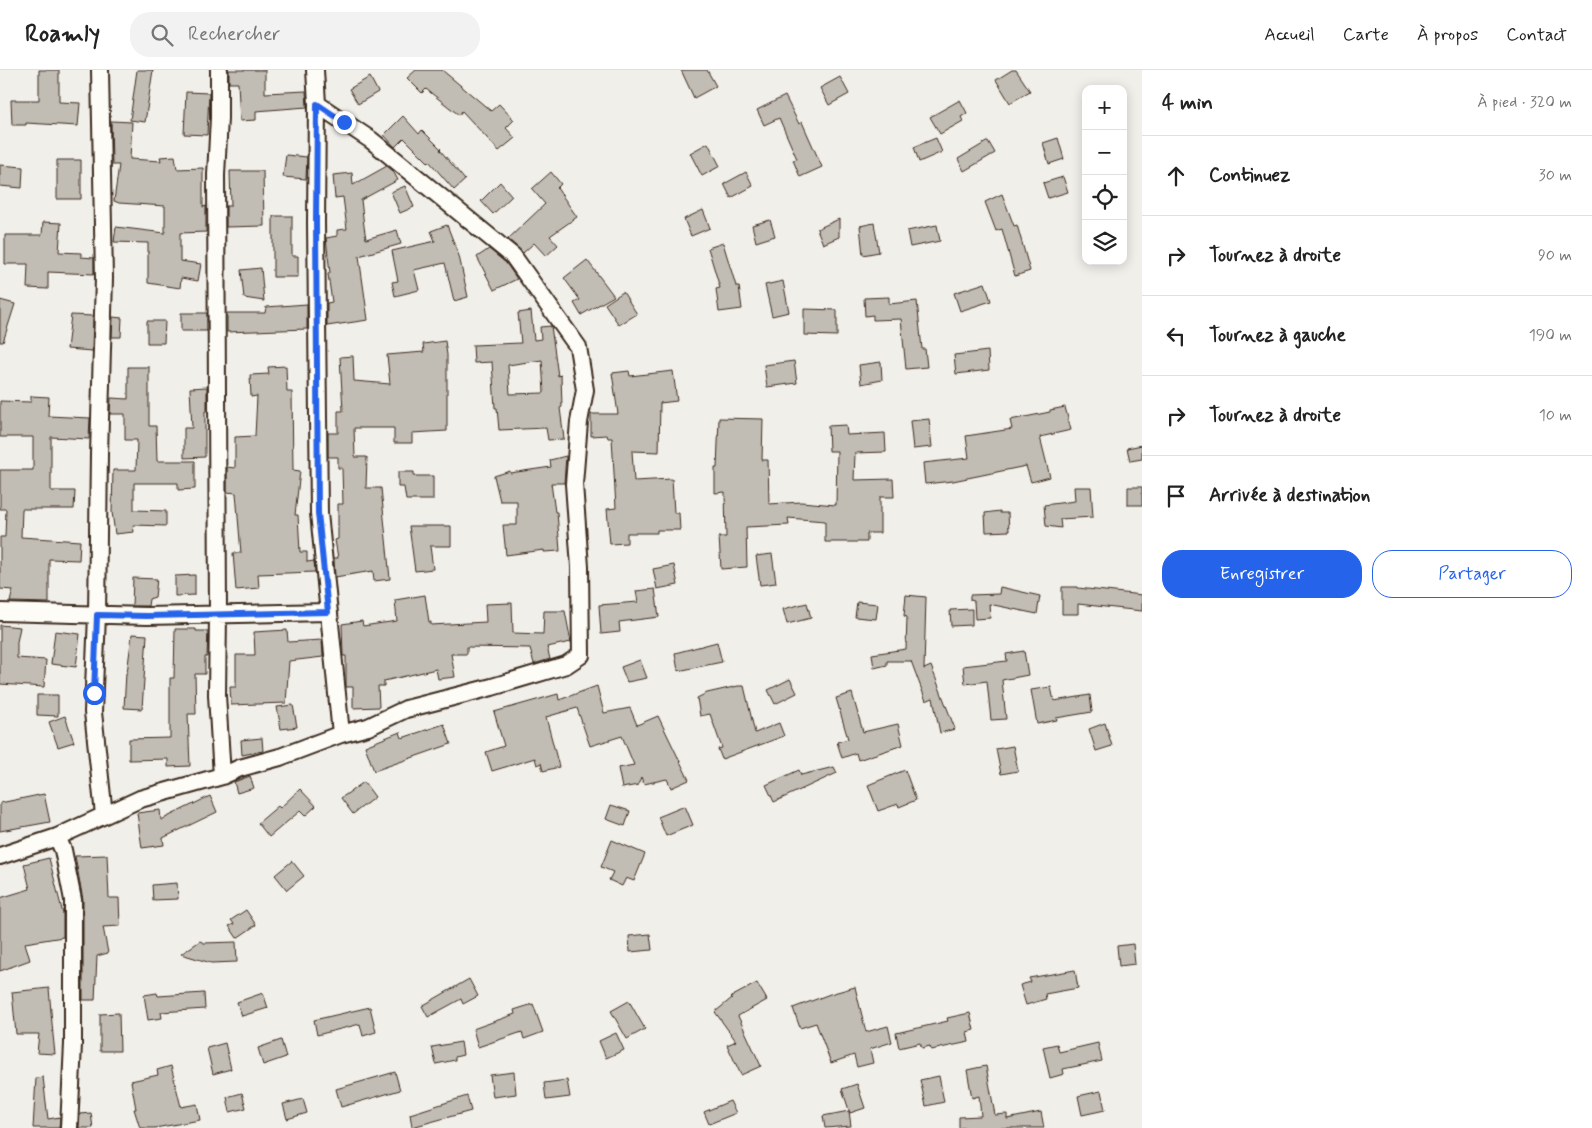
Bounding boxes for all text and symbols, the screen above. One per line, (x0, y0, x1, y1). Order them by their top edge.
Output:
search box (130, 12, 480, 57)
text: Roamly (25, 19, 100, 50)
icon: search (148, 21, 176, 49)
text: Rechercher (188, 22, 280, 47)
text: Accueil (1264, 23, 1315, 47)
text: Carte (1343, 23, 1389, 47)
text: À propos (1417, 23, 1478, 47)
text: Contact (1506, 23, 1567, 47)
map controls (1082, 85, 1127, 265)
button: + (1082, 85, 1127, 130)
text: 4 min (1162, 89, 1213, 117)
text: À pied · 320 m (1477, 92, 1572, 113)
route end (333, 111, 356, 134)
button: − (1082, 130, 1127, 175)
icon: ahead (1162, 162, 1190, 190)
text: Continuez (1209, 163, 1290, 188)
text: 30 m (1539, 165, 1572, 186)
button: locate (1082, 175, 1127, 220)
button: layers (1082, 220, 1127, 265)
icon: right (1162, 242, 1190, 270)
text: Tournez à droite (1209, 243, 1341, 268)
text: 90 m (1538, 245, 1572, 266)
icon: left (1162, 322, 1190, 350)
text: Tournez à gauche (1209, 323, 1346, 348)
text: 190 m (1529, 325, 1572, 346)
icon: right (1162, 402, 1190, 430)
text: Tournez à droite (1209, 403, 1341, 428)
text: 10 m (1539, 405, 1572, 426)
icon: arrive (1162, 482, 1190, 510)
text: Arrivée à destination (1209, 483, 1370, 508)
button: Enregistrer (1162, 550, 1362, 598)
button: Partager (1372, 550, 1572, 598)
route start (83, 682, 106, 705)

